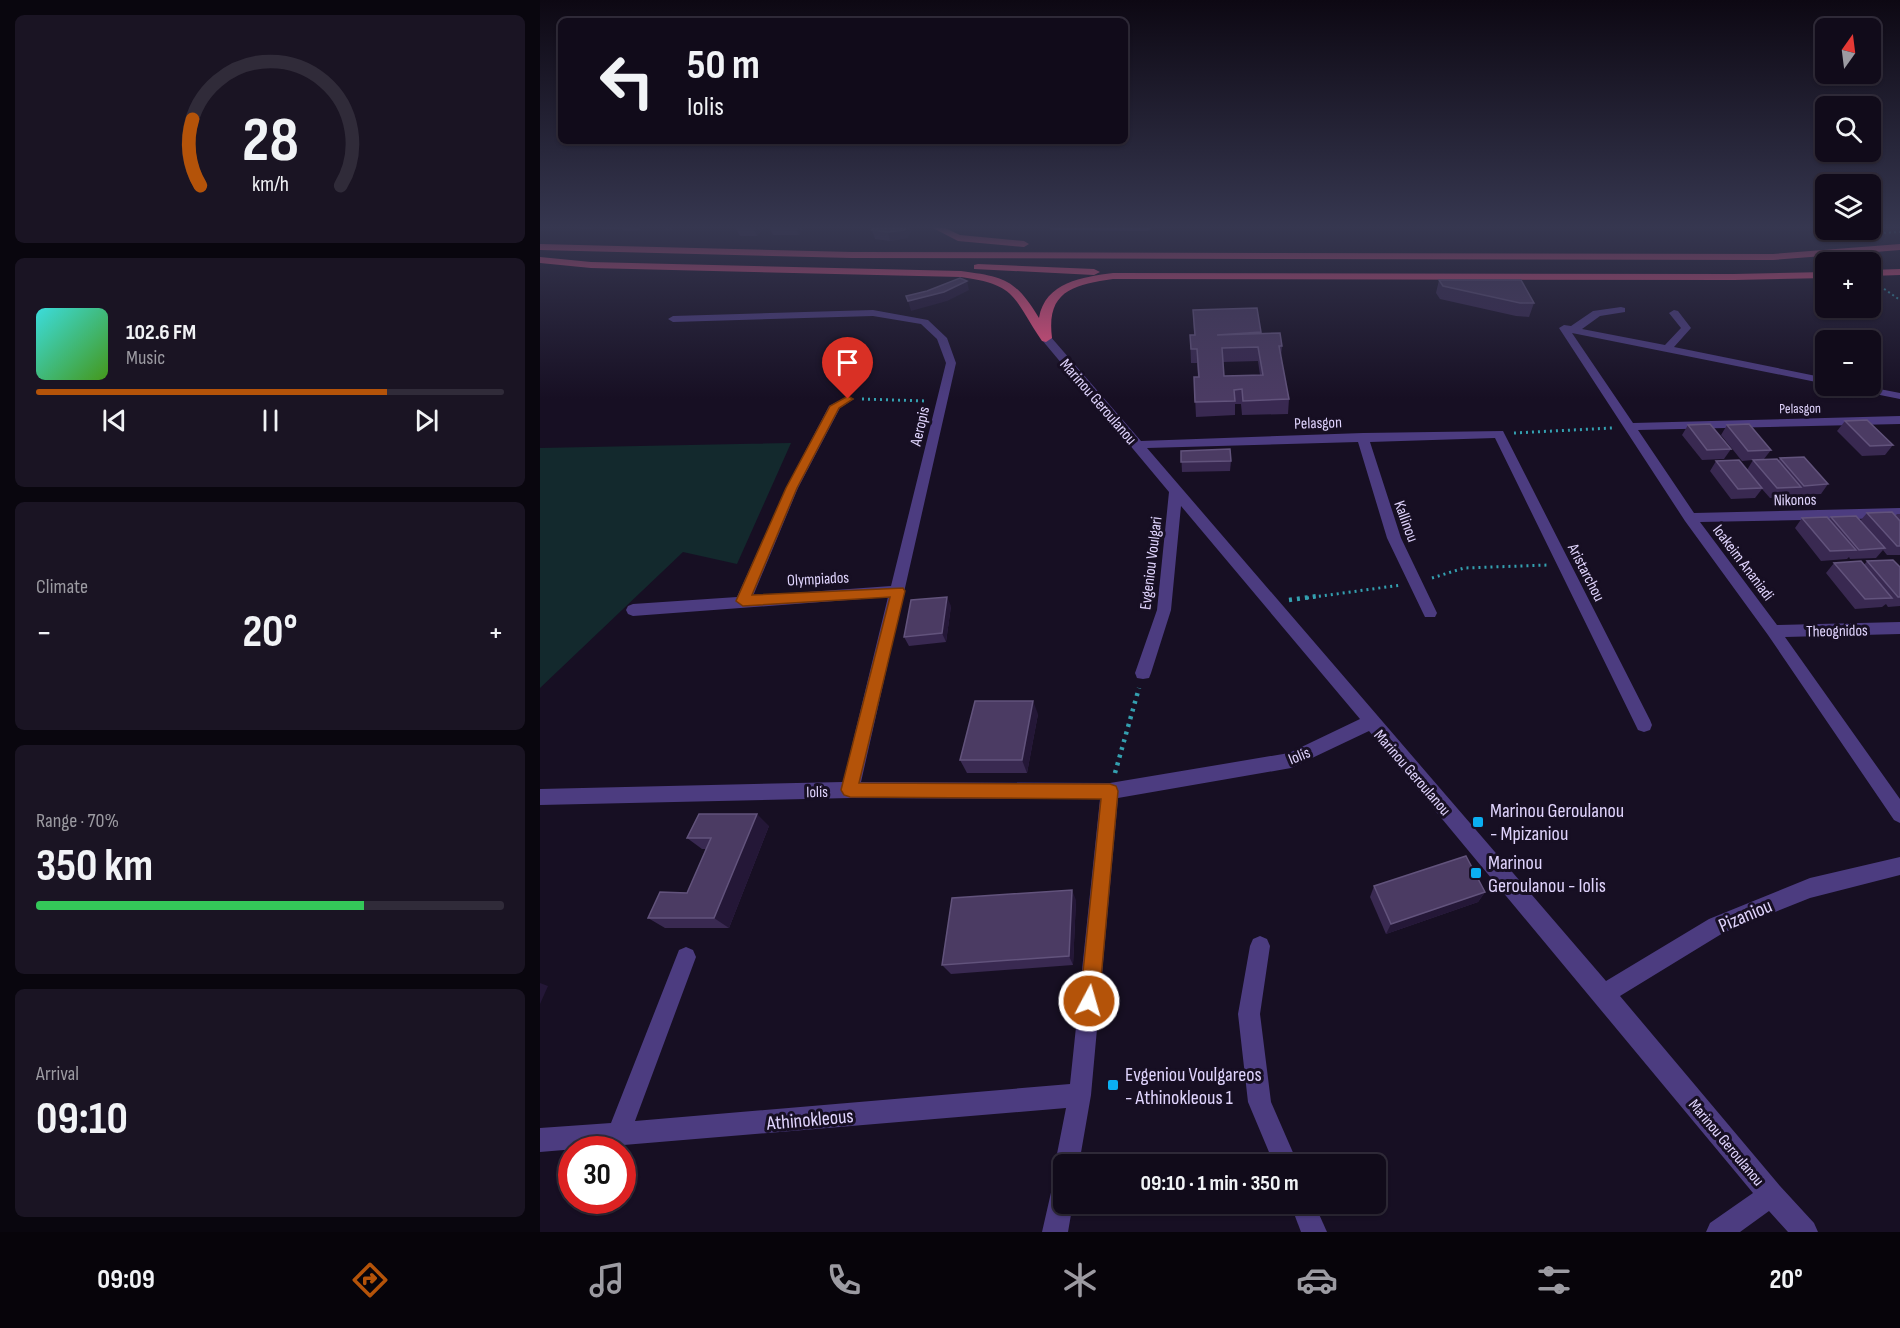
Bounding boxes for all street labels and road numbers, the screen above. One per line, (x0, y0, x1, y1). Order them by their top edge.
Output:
street label: Marinou Geroulanou (1055, 355, 1140, 449)
street label: Pelasgon (1779, 400, 1821, 417)
street label: Aeropis (907, 405, 934, 449)
street label: Pelasgon (1294, 413, 1342, 434)
street label: Nikonos (1773, 491, 1817, 510)
street label: Kallinou (1389, 498, 1422, 545)
street label: Evgeniou Voulgari (1136, 515, 1167, 611)
street label: Ioakeim Ananiadi (1708, 521, 1777, 605)
street label: Aristarchou (1563, 540, 1608, 605)
street label: Olympiados (787, 568, 850, 591)
street label: Theognidos (1806, 621, 1868, 642)
street label: Marinou Geroulanou (1369, 726, 1454, 820)
street label: Iolis (1286, 743, 1314, 769)
street label: Iolis (806, 783, 828, 802)
street label: Pizaniou (1715, 894, 1776, 938)
street label: Marinou Geroulanou (1684, 1096, 1768, 1190)
street label: Athinokleous (765, 1104, 855, 1136)

